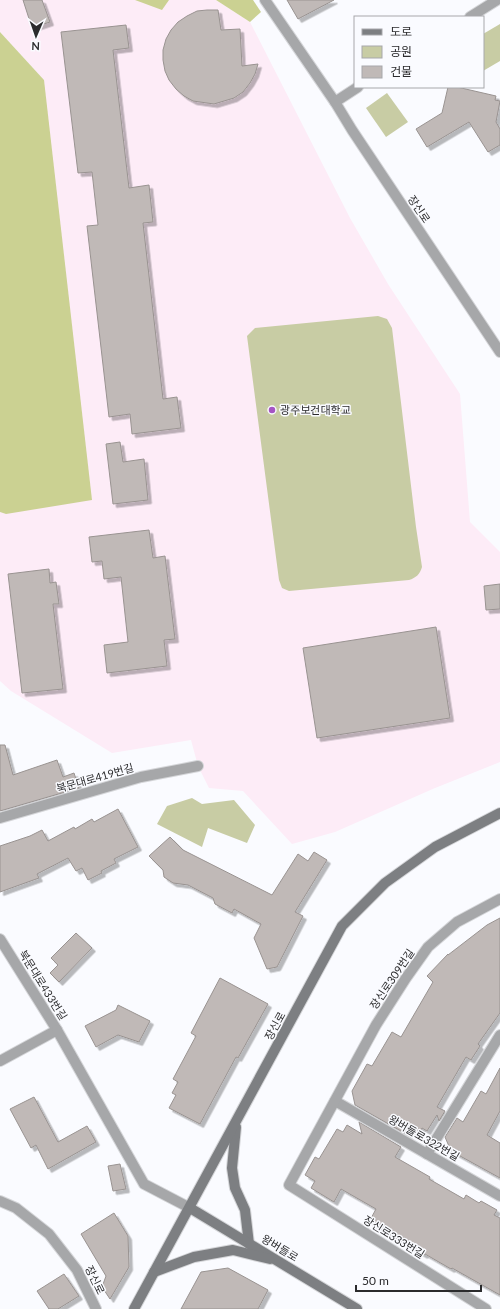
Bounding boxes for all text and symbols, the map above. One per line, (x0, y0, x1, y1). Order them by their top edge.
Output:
north arrow (16, 16, 56, 56)
legend (354, 16, 484, 88)
text: 도로 (390, 24, 412, 39)
text: N (31, 40, 40, 53)
text: 공원 (390, 44, 412, 59)
text: 건물 (390, 64, 412, 79)
street label: 장신로 (406, 192, 433, 225)
place label: 광주보건대학교 (280, 403, 351, 416)
marker: 광주보건대학교 (267, 405, 277, 415)
street label: 북문대로419번길 (55, 760, 135, 795)
street label: 장신로309번길 (367, 946, 416, 1011)
street label: 북문대로433번길 (17, 947, 70, 1022)
street label: 장신로 (262, 1009, 288, 1042)
street label: 왕버들로322번길 (386, 1112, 462, 1163)
street label: 장신로333번길 (361, 1213, 427, 1261)
street label: 왕버들로 (260, 1232, 301, 1264)
street label: 장신로 (83, 1263, 108, 1296)
scale bar (356, 1267, 481, 1293)
text: 50 m (362, 1273, 389, 1288)

